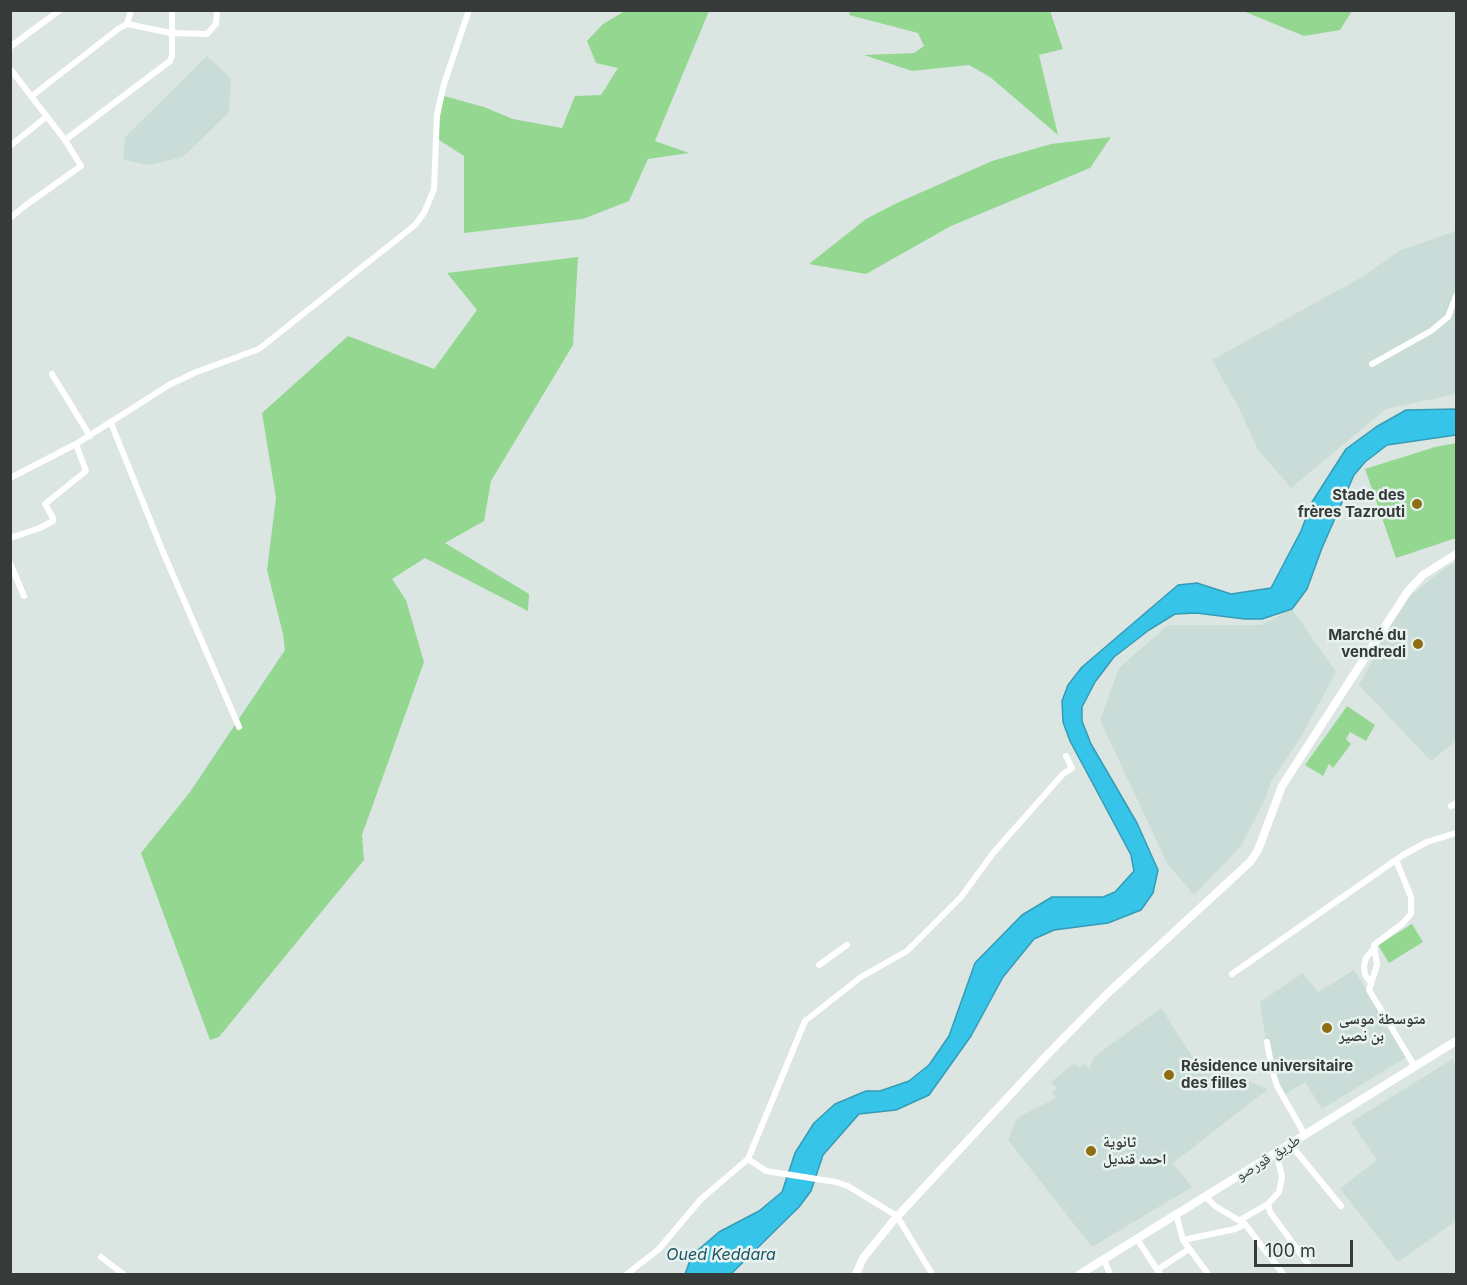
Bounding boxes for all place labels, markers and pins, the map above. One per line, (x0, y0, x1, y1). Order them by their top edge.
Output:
place label: Stade des frères Tazrouti (1298, 486, 1405, 521)
marker: Stade des frères Tazrouti (1410, 497, 1424, 511)
place label: Marché du vendredi (1328, 626, 1406, 661)
marker: Marché du vendredi (1411, 637, 1425, 651)
place label: متوسطة موسى بن نصير (1339, 1010, 1426, 1045)
marker: متوسطة موسى بن نصير (1320, 1021, 1334, 1035)
place label: Résidence universitaire des filles (1181, 1057, 1353, 1092)
marker: Résidence universitaire des filles (1162, 1068, 1176, 1082)
place label: ثانوية احمد قنديل (1103, 1133, 1166, 1168)
marker: ثانوية احمد قنديل (1084, 1144, 1098, 1158)

